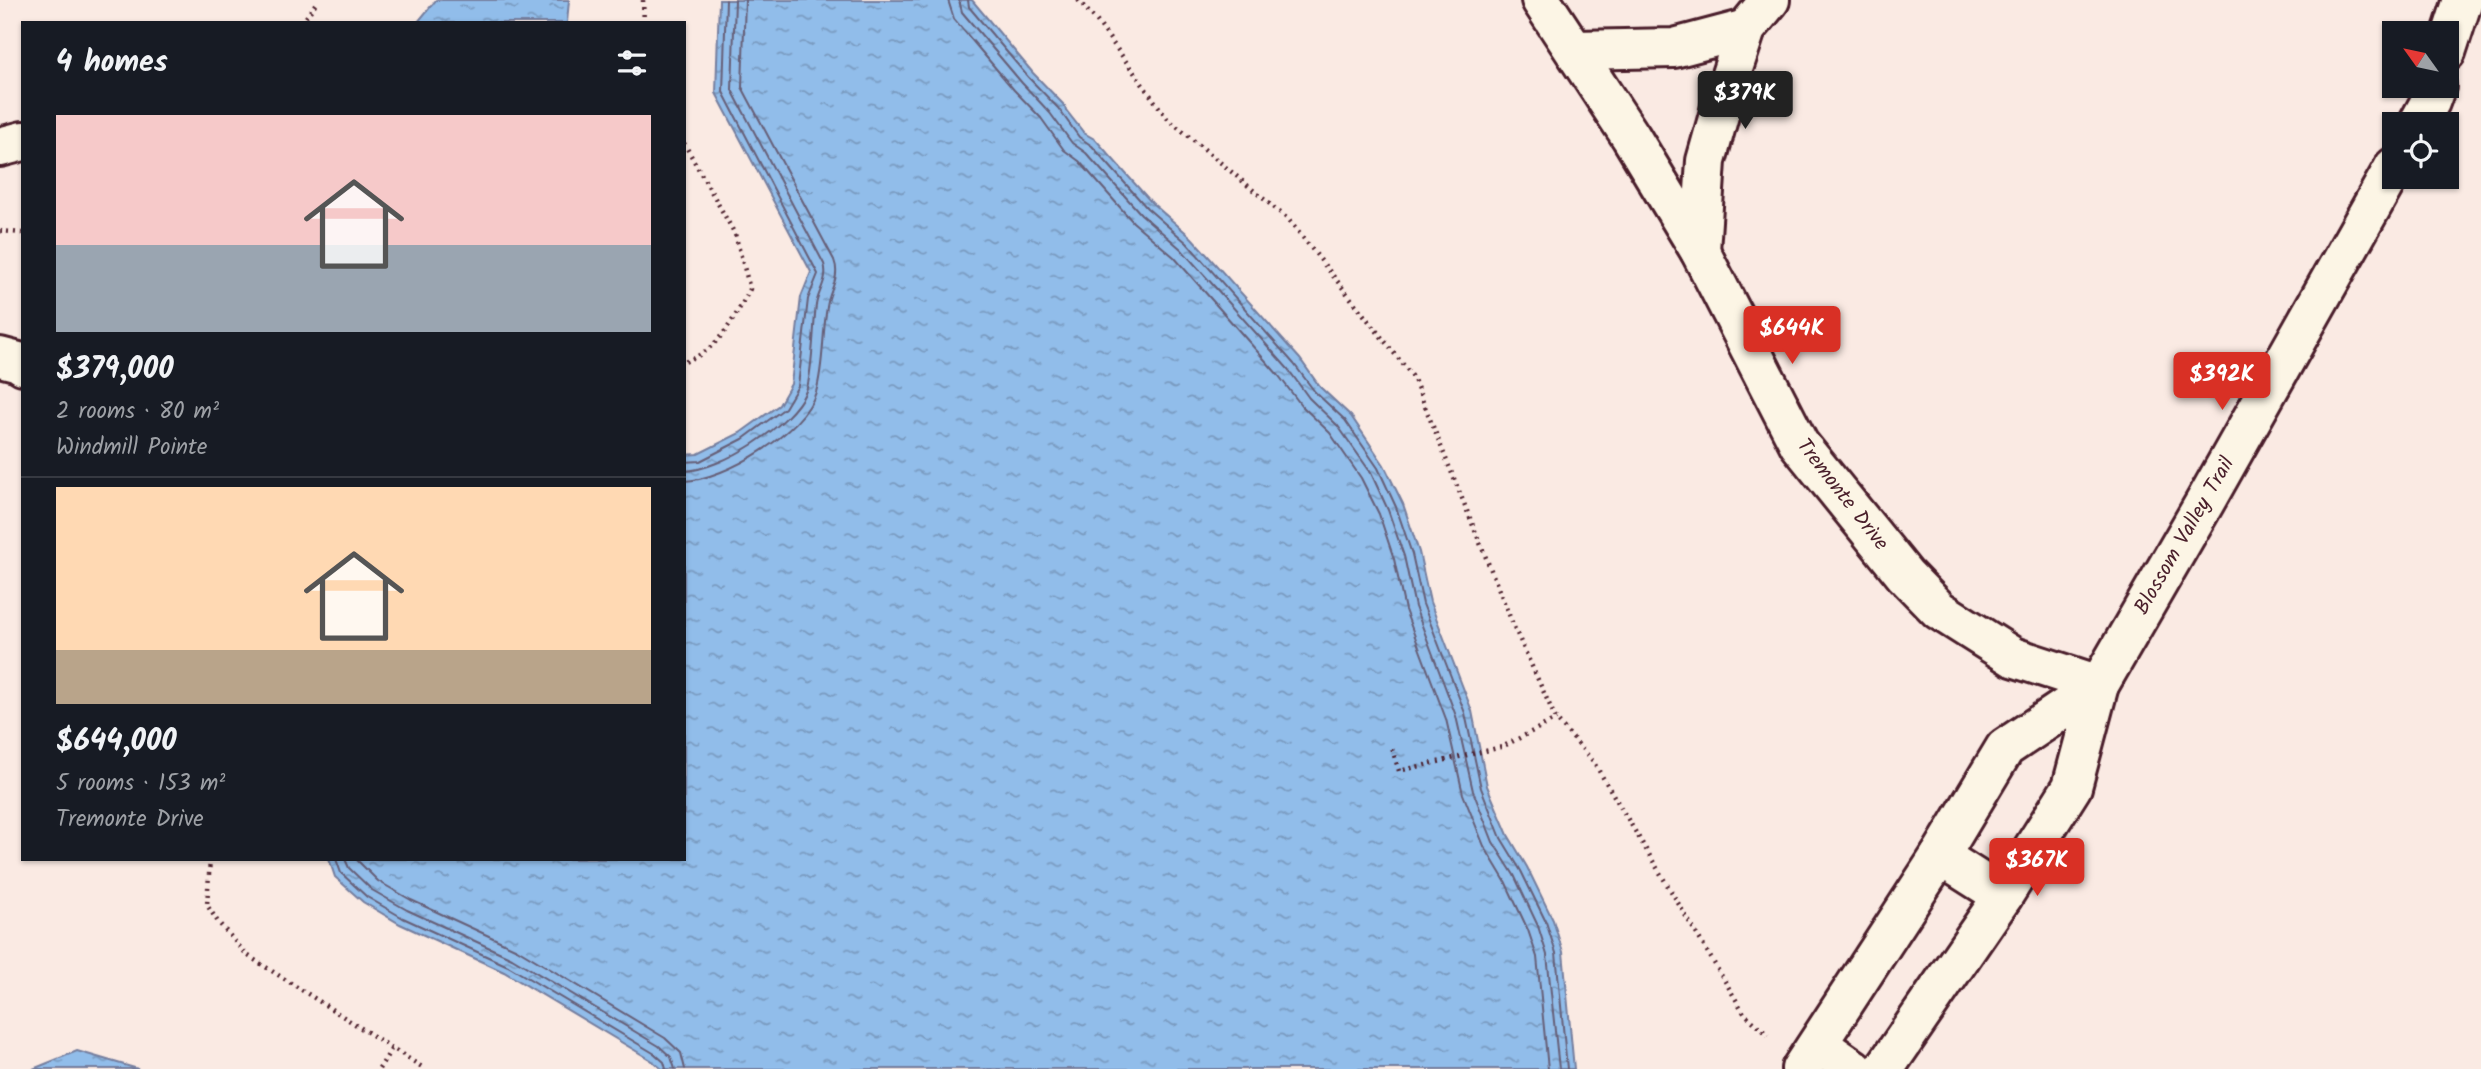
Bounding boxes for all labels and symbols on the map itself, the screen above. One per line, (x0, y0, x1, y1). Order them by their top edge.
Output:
north arrow (2382, 21, 2459, 98)
pin: $379K (1696, 72, 1794, 131)
pin: $644K (1743, 306, 1841, 366)
pin: $392K (2173, 352, 2271, 412)
street label: Tremonte Drive (1787, 432, 1897, 559)
street label: Blossom Valley Trail (2126, 451, 2244, 621)
pin: $367K (1988, 838, 2086, 898)

